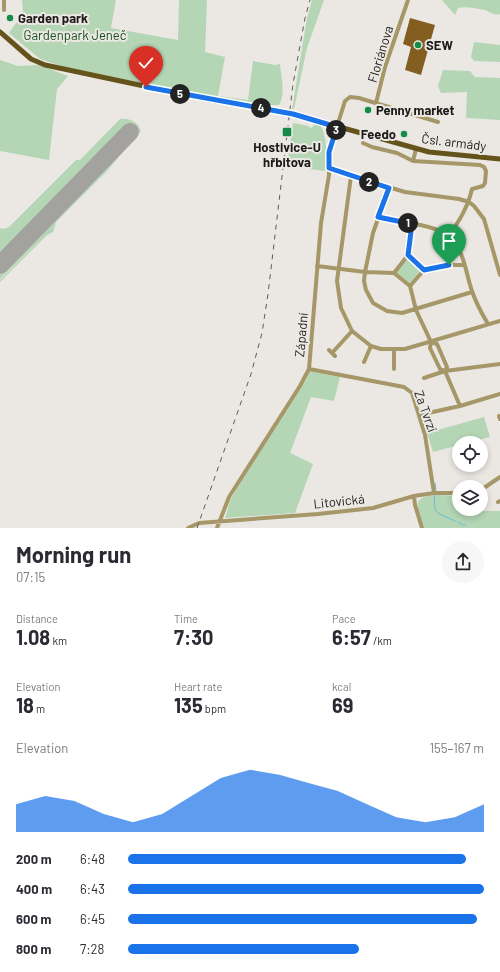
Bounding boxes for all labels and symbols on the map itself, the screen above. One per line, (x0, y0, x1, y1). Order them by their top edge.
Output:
place label: Garden park (18, 10, 88, 26)
marker: Garden park (5, 13, 15, 23)
street label: Floriánova (364, 24, 396, 84)
park label: Gardenpark Jeneč (24, 27, 127, 43)
place label: SEW (426, 37, 453, 53)
marker: SEW (413, 40, 423, 50)
pin (129, 46, 163, 87)
pin: 5 (170, 84, 190, 104)
pin: 4 (251, 98, 271, 118)
place label: Penny market (376, 102, 455, 118)
marker: Penny market (363, 105, 373, 115)
pin: 3 (326, 120, 346, 140)
marker: Hostivice-U hřbitova (281, 126, 293, 138)
place label: Feedo (361, 126, 396, 142)
marker: Feedo (399, 129, 409, 139)
street label: Čsl. armády (421, 130, 487, 154)
place label: Hostivice-U hřbitova (253, 139, 321, 170)
pin: 2 (359, 172, 379, 192)
pin: 1 (398, 213, 418, 233)
pin (432, 224, 466, 265)
street label: Západní (291, 312, 311, 358)
street label: Za Tvrzí (411, 388, 441, 434)
street label: Litovická (313, 490, 365, 512)

